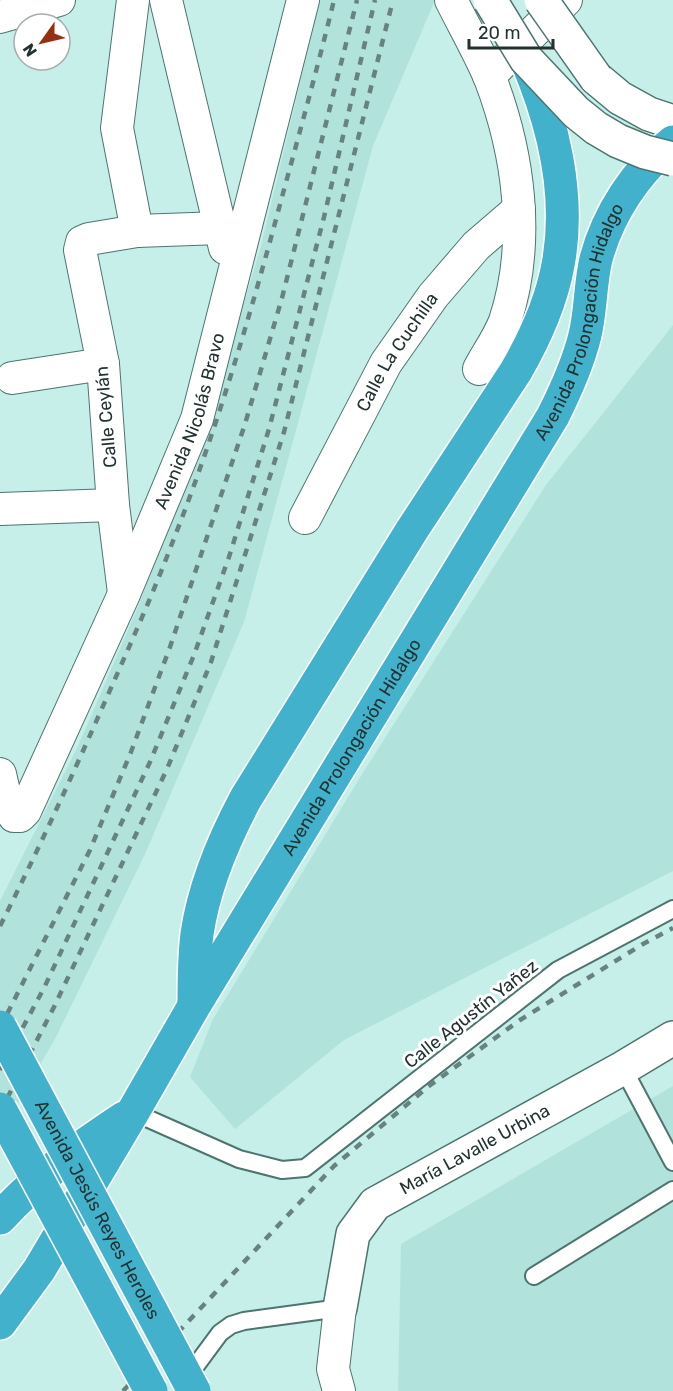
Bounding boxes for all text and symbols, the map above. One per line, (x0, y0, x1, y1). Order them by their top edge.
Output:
north arrow (12, 12, 72, 72)
scale bar (469, 12, 553, 50)
text: 20 m (478, 22, 520, 44)
text: N (19, 40, 41, 60)
street label: Avenida Prolongación Hidalgo (530, 199, 628, 444)
street label: Calle La Cuchilla (352, 288, 443, 415)
street label: Avenida Nicolás Bravo (150, 330, 229, 512)
street label: Calle Ceylán (91, 365, 121, 469)
street label: Avenida Prolongación Hidalgo (277, 635, 426, 860)
street label: Calle Agustín Yañez (400, 955, 542, 1073)
street label: Avenida Jesús Reyes Heroles (30, 1096, 165, 1323)
street label: María Lavalle Urbina (396, 1099, 554, 1199)

